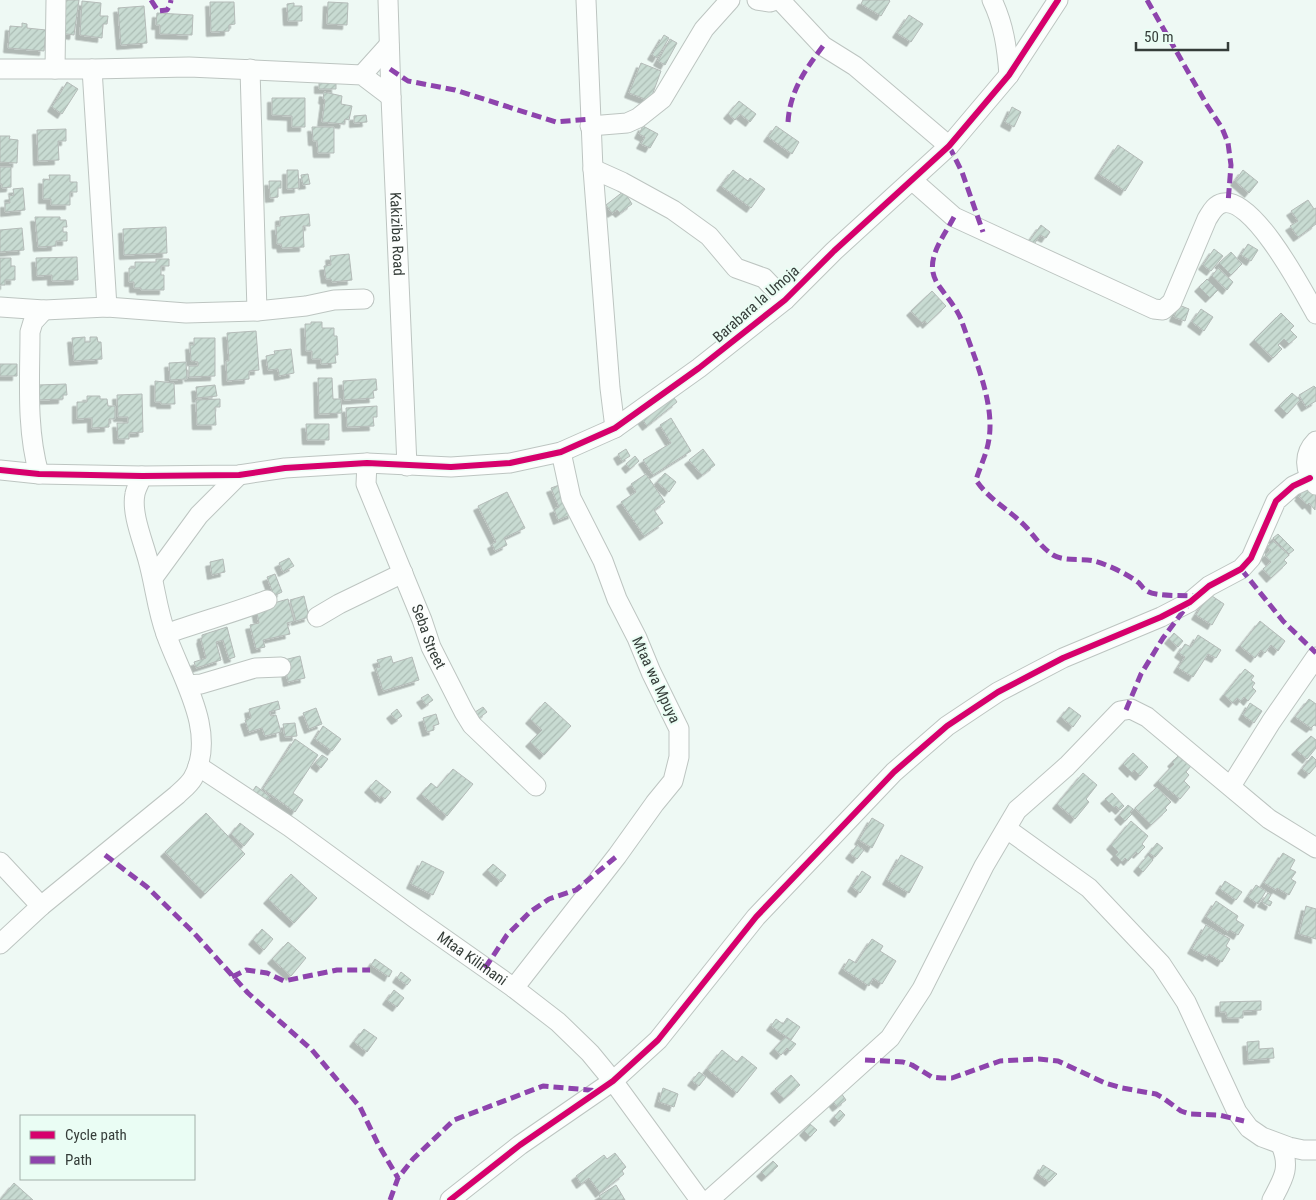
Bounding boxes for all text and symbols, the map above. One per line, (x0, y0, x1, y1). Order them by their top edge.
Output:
scale bar (1136, 20, 1228, 52)
text: 50 m (1144, 28, 1174, 46)
street label: Kakiziba Road (386, 192, 408, 276)
street label: Barabara la Umoja (709, 262, 803, 346)
street label: Seba Street (408, 602, 450, 672)
street label: Mtaa wa Mpuya (628, 634, 684, 726)
street label: Mtaa Kilimani (434, 928, 511, 989)
legend (20, 1115, 195, 1180)
text: Cycle path (65, 1126, 127, 1144)
text: Path (65, 1151, 92, 1169)

